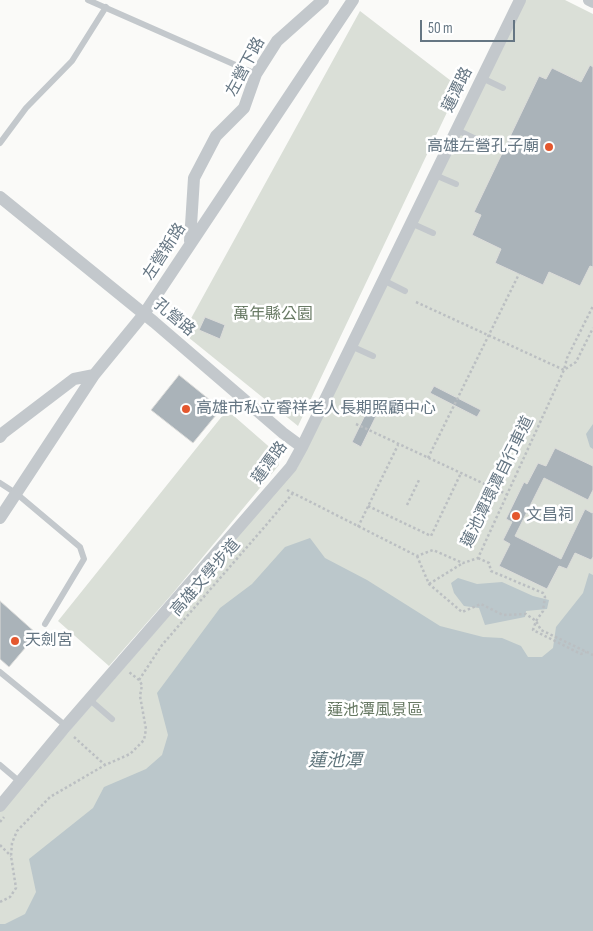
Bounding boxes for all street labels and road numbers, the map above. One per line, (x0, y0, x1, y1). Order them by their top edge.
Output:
street label: 左營下路 (223, 34, 269, 100)
street label: 蓮潭路 (439, 64, 477, 116)
street label: 左營新路 (140, 220, 190, 284)
street label: 孔營路 (149, 295, 199, 341)
street label: 蓮池潭環潭自行車道 (458, 413, 538, 551)
street label: 蓮潭路 (248, 438, 292, 488)
street label: 高雄文學步道 (167, 535, 245, 621)

